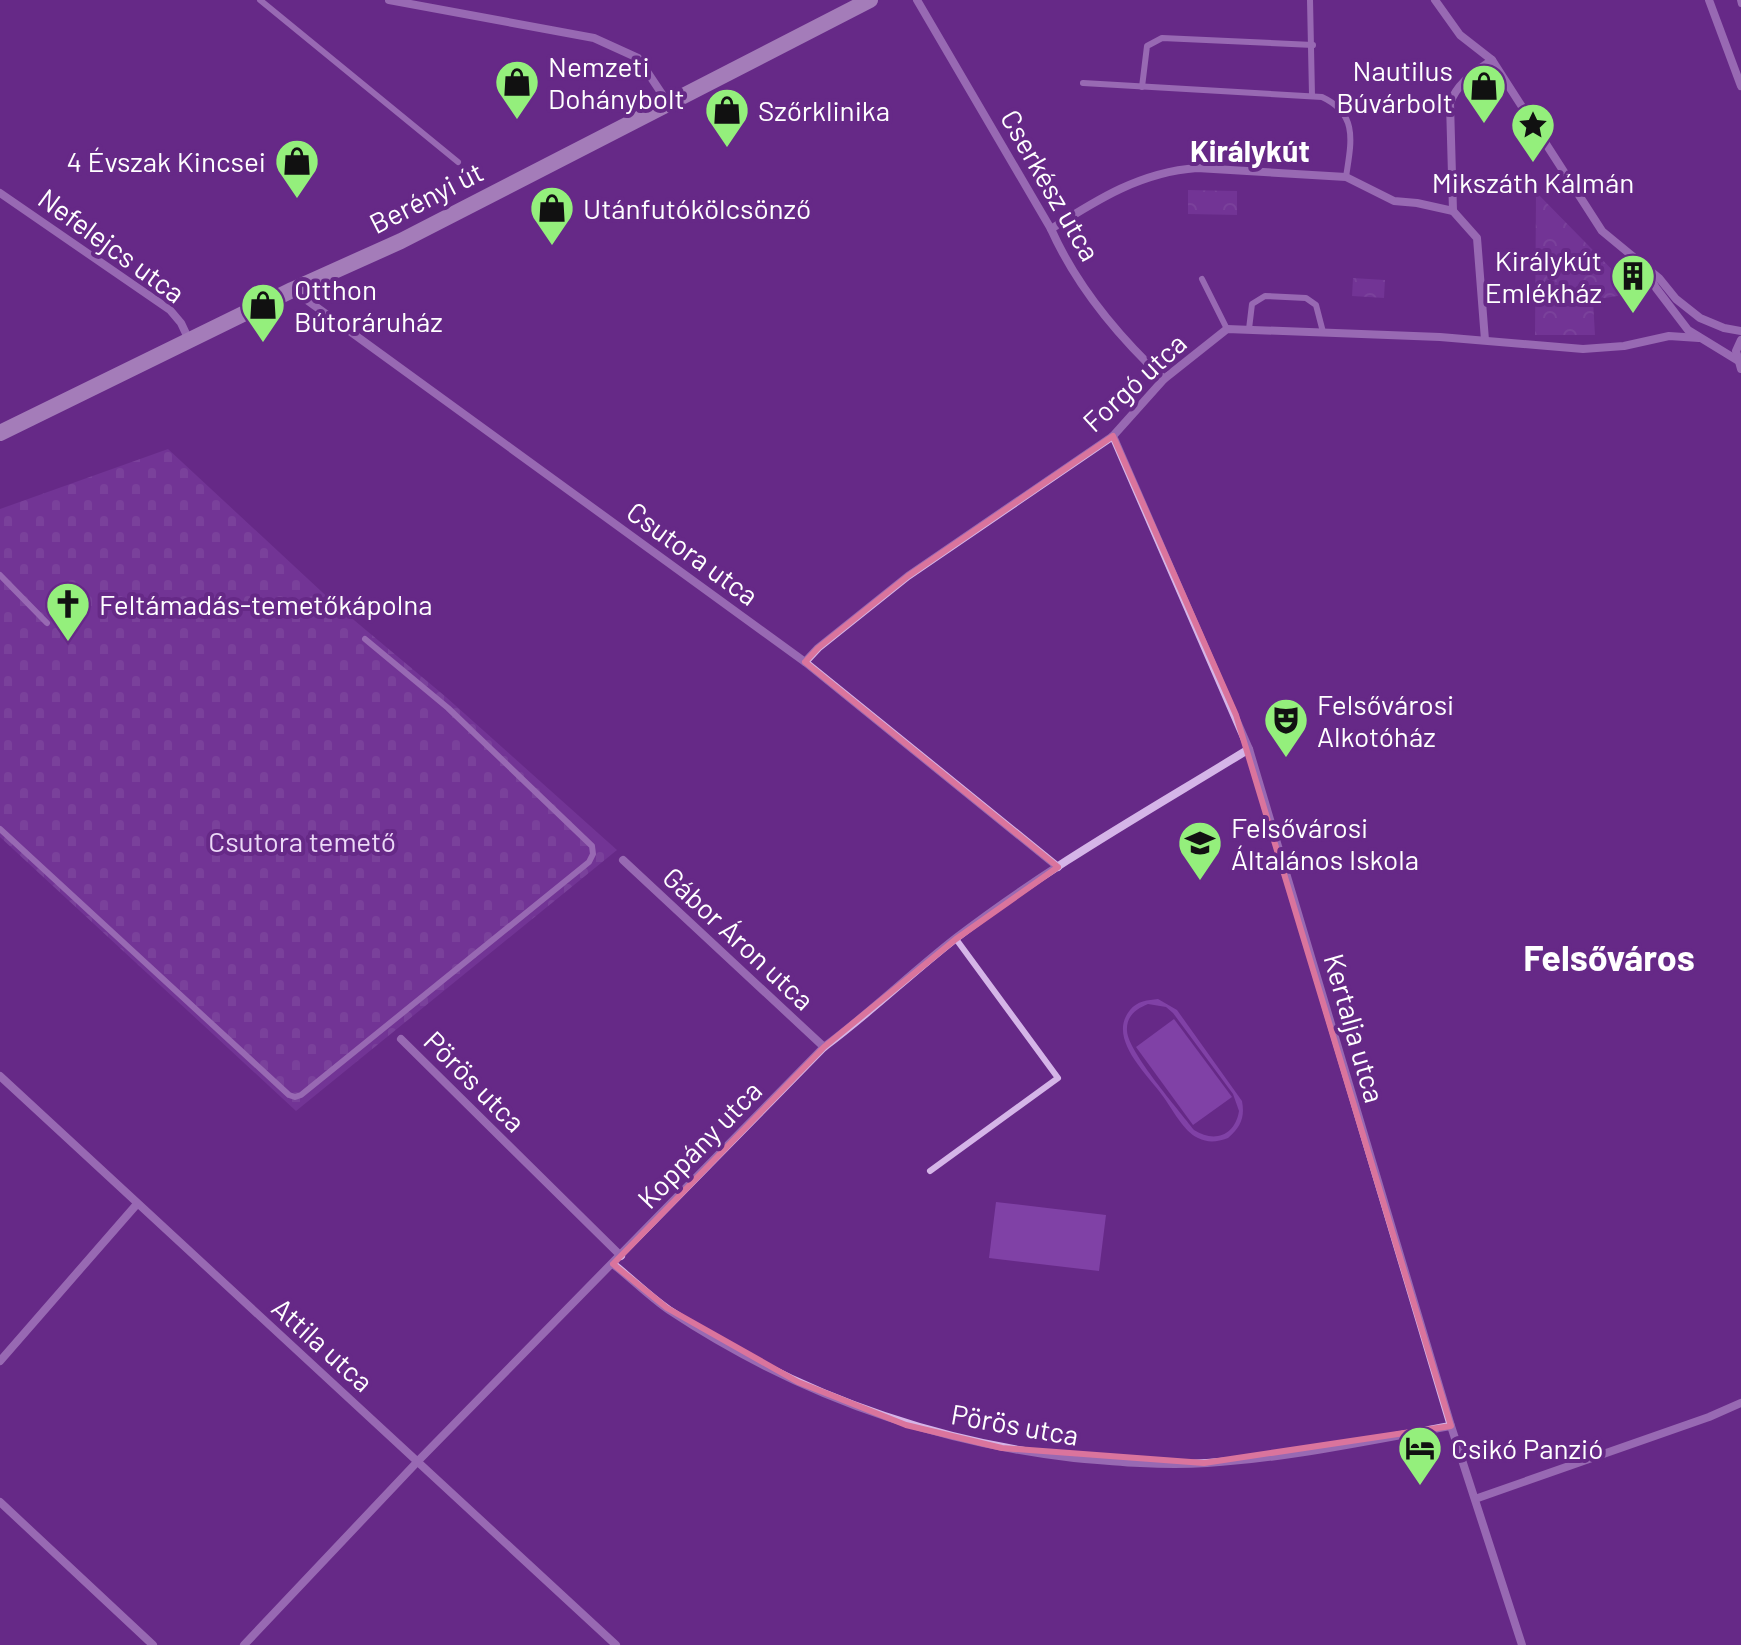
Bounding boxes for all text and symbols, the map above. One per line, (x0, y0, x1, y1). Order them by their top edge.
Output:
place label: Nemzeti Dohánybolt (548, 49, 685, 115)
place label: Nautilus Búvárbolt (1336, 53, 1453, 119)
shop icon: Nemzeti Dohánybolt (493, 58, 541, 121)
shop icon: Nautilus Búvárbolt (1460, 62, 1508, 125)
shop icon: Szőrklinika (703, 86, 751, 149)
place label: Szőrklinika (758, 93, 890, 127)
place icon: Mikszáth Kálmán (1509, 101, 1557, 164)
street label: Cserkész utca (994, 103, 1108, 267)
district label: Királykút (1190, 132, 1310, 168)
shop icon: 4 Évszak Kincsei (273, 137, 321, 200)
place label: 4 Évszak Kincsei (66, 144, 266, 178)
street label: Berényi út (363, 154, 489, 240)
place label: Mikszáth Kálmán (1432, 165, 1634, 199)
street label: Nefelejcs utca (32, 180, 192, 310)
shop icon: Utánfutókölcsönző (528, 184, 576, 247)
place label: Utánfutókölcsönző (583, 191, 811, 225)
place label: Királykút Emlékház (1485, 243, 1602, 309)
building icon: Királykút Emlékház (1609, 252, 1657, 315)
place label: Otthon Bútoráruház (294, 272, 443, 338)
shop icon: Otthon Bútoráruház (239, 281, 287, 344)
street label: Forgó utca (1075, 326, 1193, 438)
street label: Csutora utca (621, 494, 765, 612)
church icon: Feltámadás-temetőkápolna (44, 580, 92, 643)
place label: Feltámadás-temetőkápolna (99, 587, 433, 621)
place label: Felsővárosi Alkotóház (1317, 687, 1454, 753)
theatre icon: Felsővárosi Alkotóház (1262, 696, 1310, 759)
place label: Felsővárosi Általános Iskola (1231, 810, 1419, 876)
school or university icon: Felsővárosi Általános Iskola (1176, 819, 1224, 882)
park label: Csutora temető (208, 824, 396, 858)
street label: Gábor Áron utca (656, 859, 822, 1017)
district label: Felsőváros (1523, 935, 1695, 978)
street label: Kertalja utca (1317, 950, 1393, 1106)
street label: Pörös utca (417, 1023, 533, 1139)
street label: Koppány utca (630, 1073, 768, 1215)
street label: Attila utca (265, 1290, 381, 1398)
street label: Pörös utca (949, 1396, 1081, 1452)
hotel icon: Csikó Panzió (1396, 1424, 1444, 1487)
place label: Csikó Panzió (1451, 1431, 1603, 1465)

